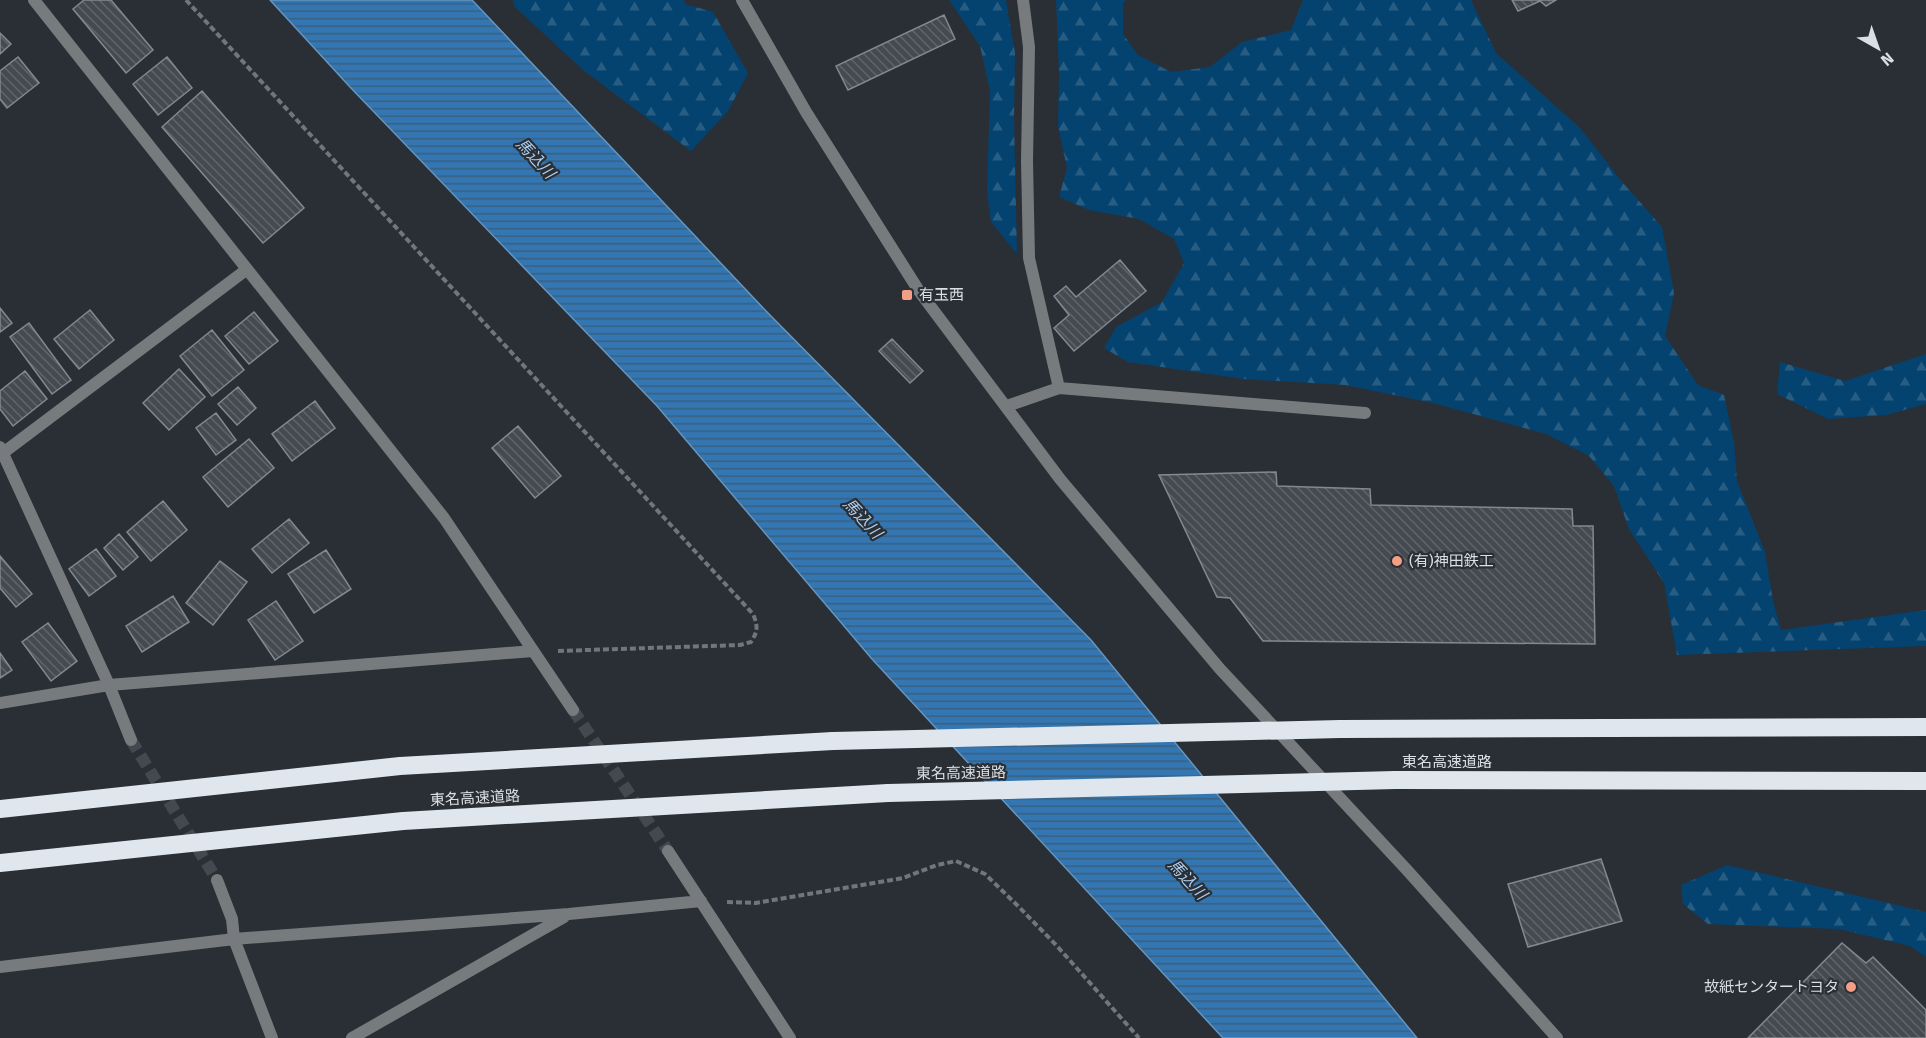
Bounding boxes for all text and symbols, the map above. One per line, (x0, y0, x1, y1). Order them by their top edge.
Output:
north arrow (1848, 18, 1908, 78)
text: N (1877, 48, 1897, 70)
water label: 馬込川 (512, 134, 560, 184)
place label: 有玉西 (919, 286, 964, 304)
marker: 有玉西 (900, 288, 914, 302)
water label: 馬込川 (839, 494, 887, 544)
place label: (有)神田鉄工 (1409, 552, 1494, 570)
marker: (有)神田鉄工 (1390, 554, 1404, 568)
street label: 東名高速道路 (1402, 753, 1492, 771)
street label: 東名高速道路 (916, 763, 1006, 783)
street label: 東名高速道路 (430, 787, 520, 809)
water label: 馬込川 (1164, 855, 1212, 905)
place label: 故紙センタートヨタ (1704, 978, 1839, 996)
marker: 故紙センタートヨタ (1844, 980, 1858, 994)

